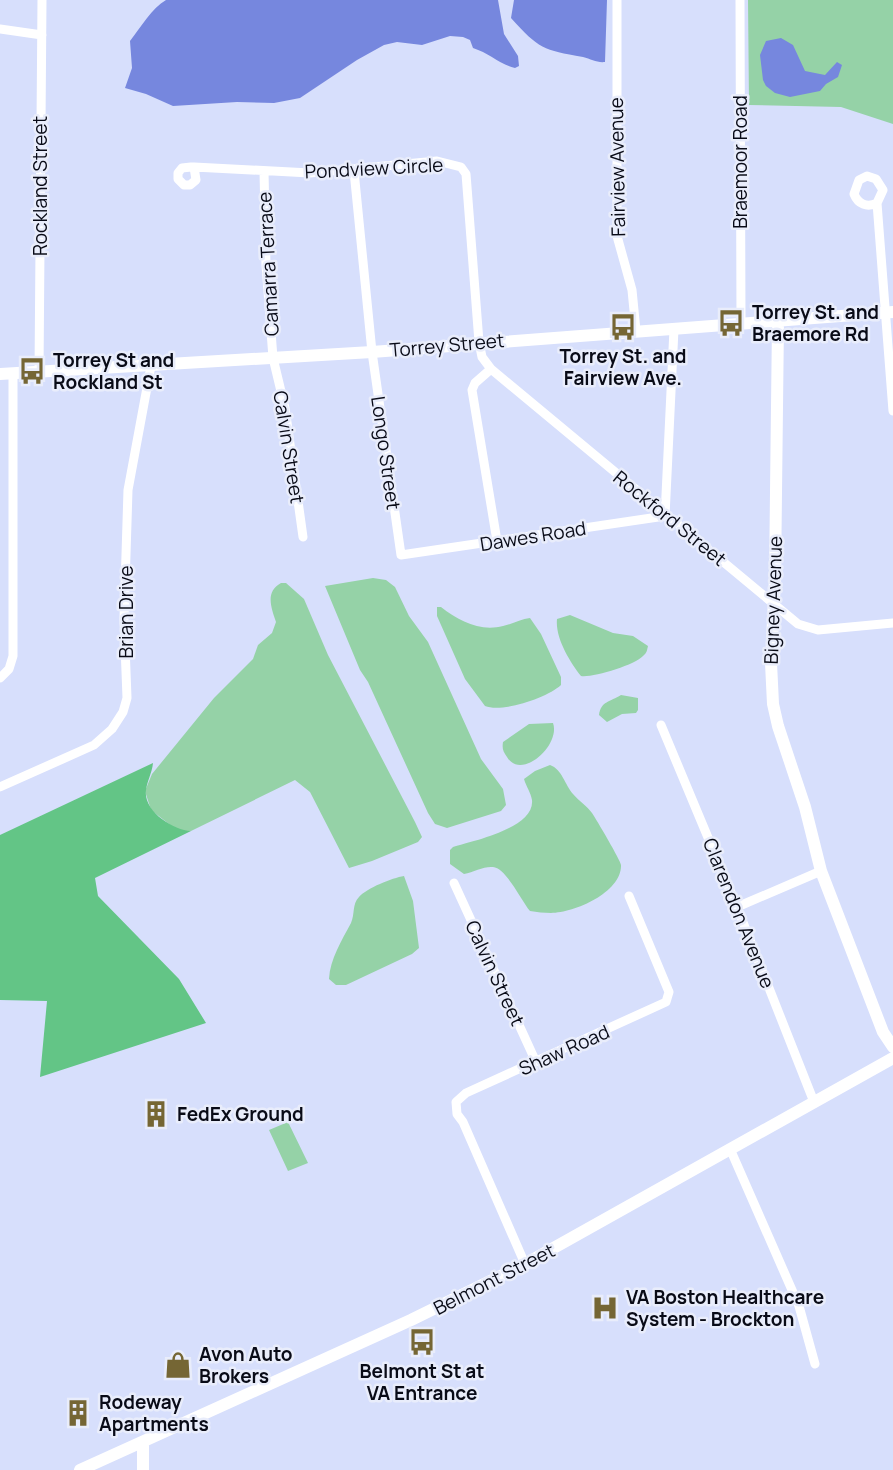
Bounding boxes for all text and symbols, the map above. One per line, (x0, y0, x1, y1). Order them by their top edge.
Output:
street label: Braemoor Road (727, 95, 753, 229)
street label: Fairview Avenue (603, 97, 631, 237)
street label: Rockland Street (27, 116, 53, 256)
street label: Pondview Circle (304, 151, 444, 185)
street label: Camarra Terrace (251, 191, 285, 337)
place label: Torrey St. and Braemore Rd (752, 299, 879, 347)
bus stop icon: Torrey St. and Braemore Rd (716, 308, 746, 338)
bus stop icon: Torrey St. and Fairview Ave. (608, 312, 638, 342)
street label: Torrey Street (389, 327, 505, 363)
place label: Torrey St. and Fairview Ave. (559, 343, 687, 391)
place label: Torrey St and Rockland St (53, 347, 174, 395)
bus stop icon: Torrey St and Rockland St (17, 356, 47, 386)
street label: Calvin Street (267, 389, 311, 505)
street label: Longo Street (365, 395, 407, 511)
street label: Rockford Street (608, 464, 732, 572)
street label: Dawes Road (478, 515, 588, 557)
street label: Bigney Avenue (758, 535, 788, 665)
street label: Brian Drive (113, 566, 139, 659)
street label: Clarendon Avenue (697, 834, 781, 992)
street label: Calvin Street (459, 916, 531, 1030)
street label: Shaw Road (515, 1018, 613, 1082)
building icon: FedEx Ground (141, 1099, 171, 1129)
place label: FedEx Ground (177, 1101, 304, 1127)
street label: Belmont Street (429, 1237, 559, 1321)
place label: VA Boston Healthcare System - Brockton (626, 1284, 824, 1332)
hospital icon: VA Boston Healthcare System - Brockton (590, 1293, 620, 1323)
bus stop icon: Belmont St at VA Entrance (407, 1327, 437, 1357)
place label: Avon Auto Brokers (199, 1341, 293, 1389)
shop icon: Avon Auto Brokers (163, 1350, 193, 1380)
place label: Belmont St at VA Entrance (359, 1358, 485, 1406)
place label: Rodeway Apartments (99, 1389, 209, 1437)
building icon: Rodeway Apartments (63, 1398, 93, 1428)

